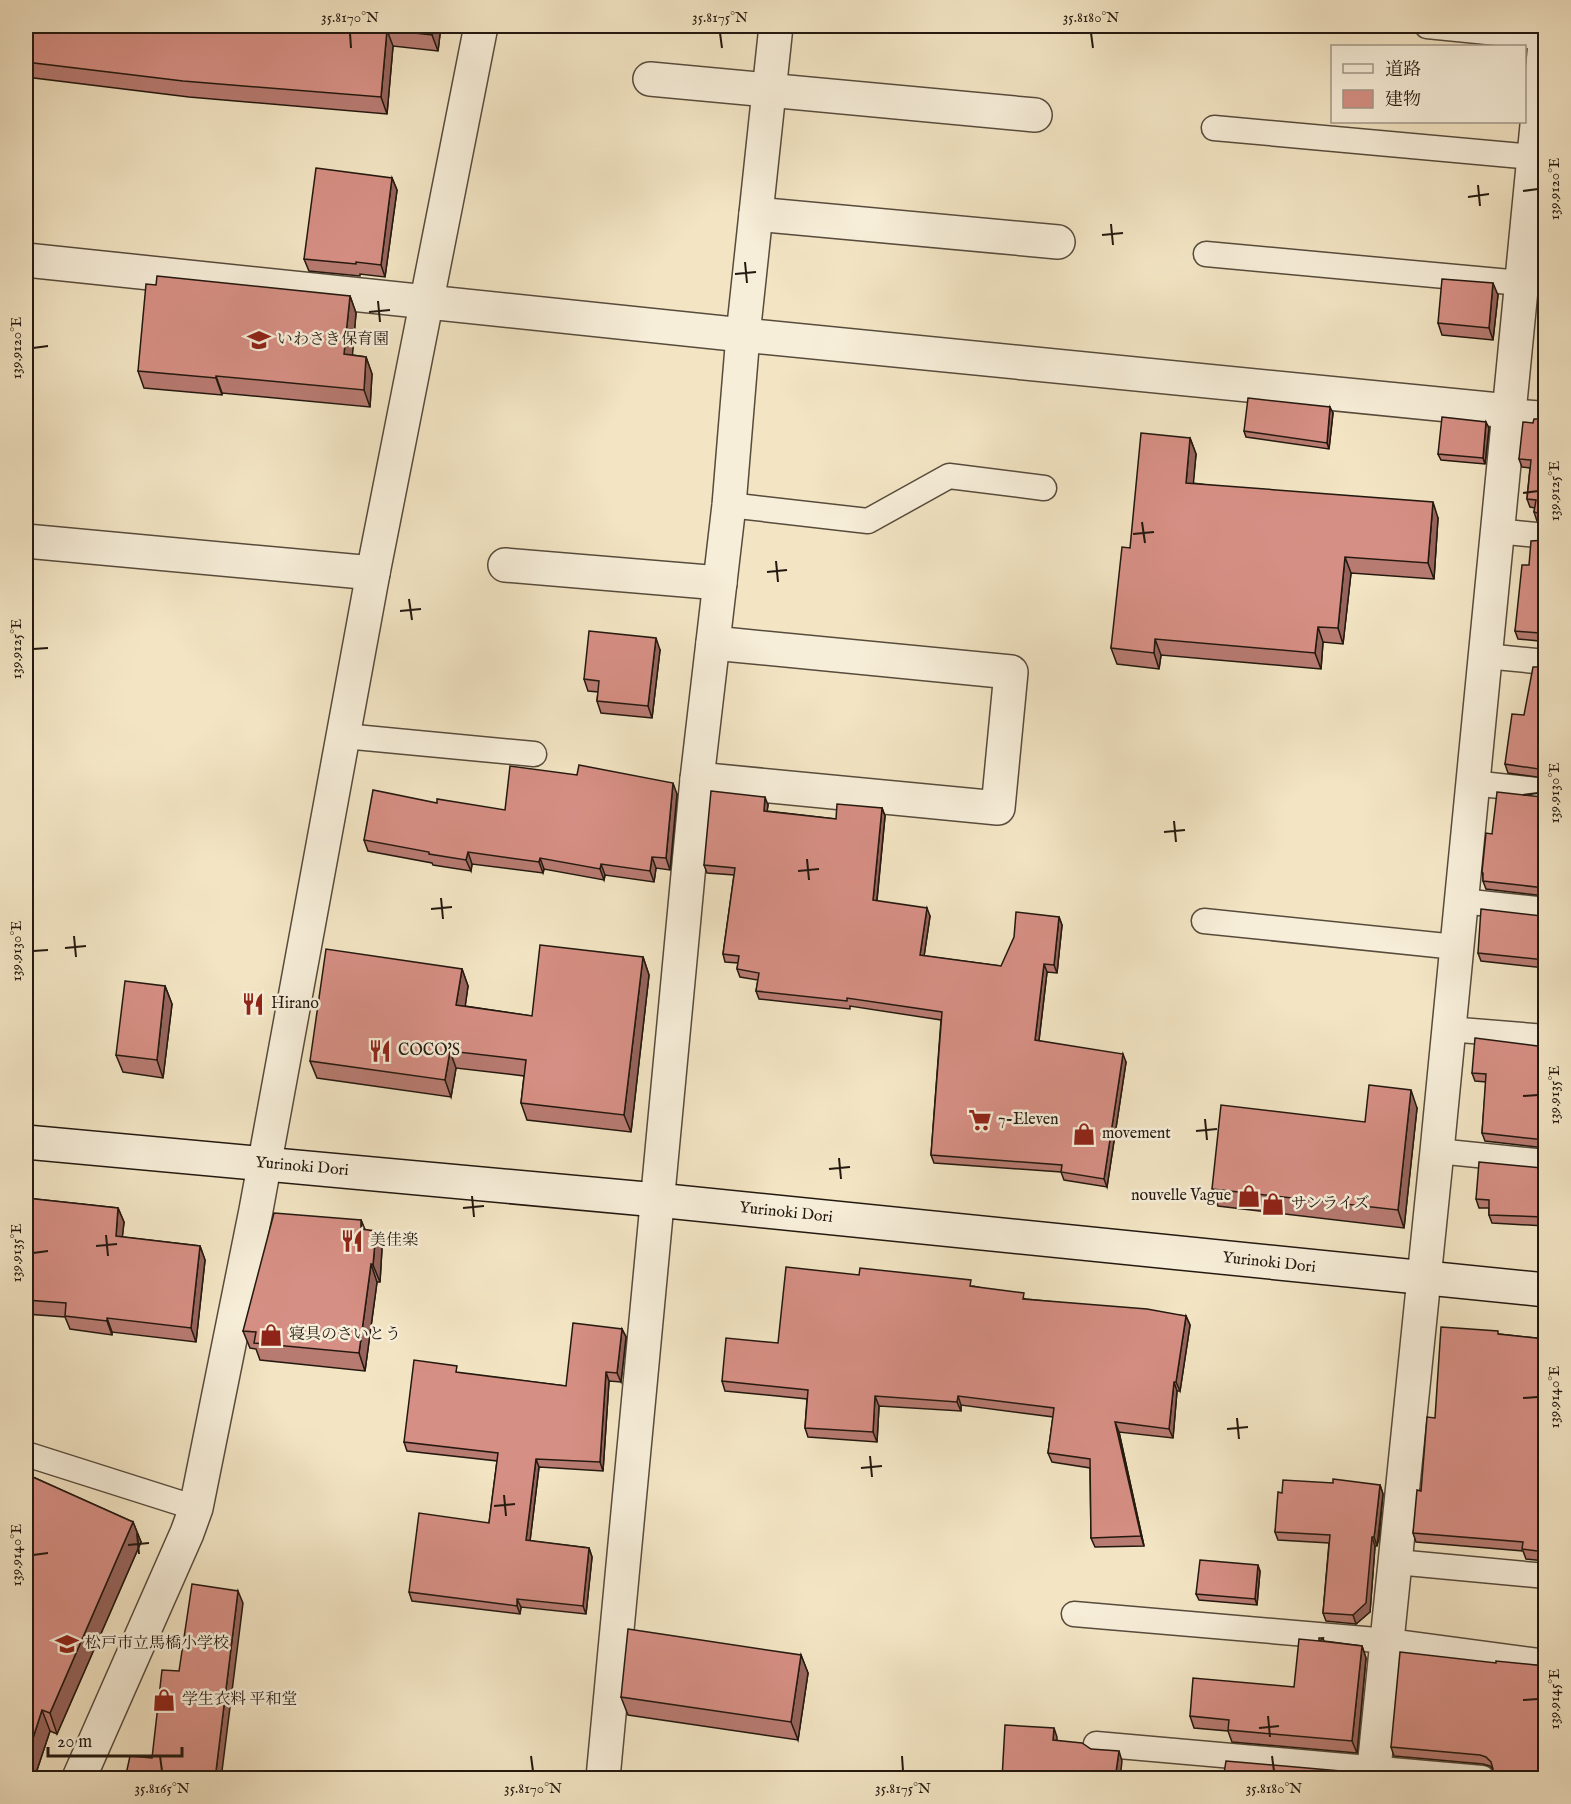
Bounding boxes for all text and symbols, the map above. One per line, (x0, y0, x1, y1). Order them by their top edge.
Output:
text: 35.8170°N (321, 8, 379, 27)
text: 35.8175°N (692, 8, 748, 27)
text: 35.8180°N (1063, 8, 1119, 27)
legend (1331, 45, 1526, 123)
text: 道路 (1385, 59, 1421, 82)
text: 建物 (1385, 89, 1421, 112)
text: 139.9120°E (1545, 158, 1564, 220)
text: 139.9120°E (7, 317, 26, 379)
school or university icon: いわさき保育園 (246, 327, 272, 353)
place label: いわさき保育園 (277, 330, 389, 350)
text: 139.9125°E (1545, 461, 1564, 521)
text: 139.9125°E (7, 619, 26, 679)
text: 139.9130°E (1545, 762, 1564, 824)
text: 139.9130°E (7, 920, 26, 982)
restaurant icon: Hirano (240, 991, 266, 1017)
place label: Hirano (271, 994, 319, 1014)
restaurant icon: COCO'S (367, 1038, 393, 1064)
place label: COCO'S (398, 1041, 460, 1061)
text: 139.9135°E (1545, 1065, 1564, 1125)
supermarket icon: 7-Eleven (967, 1107, 993, 1133)
place label: 7-Eleven (998, 1110, 1059, 1130)
shop icon: movement (1071, 1121, 1097, 1147)
place label: movement (1102, 1124, 1171, 1144)
street label: Yurinoki Dori (254, 1153, 350, 1181)
shop icon: nouvelle Vague (1236, 1183, 1262, 1209)
place label: nouvelle Vague (1131, 1186, 1231, 1206)
shop icon: サンライズ (1260, 1191, 1286, 1217)
place label: サンライズ (1291, 1194, 1370, 1214)
street label: Yurinoki Dori (738, 1198, 834, 1228)
text: 139.9135°E (7, 1223, 26, 1283)
restaurant icon: 美佳楽 (339, 1228, 365, 1254)
place label: 美佳楽 (370, 1231, 418, 1251)
street label: Yurinoki Dori (1221, 1248, 1317, 1278)
shop icon: 寝具のさいとう (258, 1322, 284, 1348)
place label: 寝具のさいとう (289, 1325, 401, 1345)
text: 139.9140°E (1545, 1366, 1564, 1428)
text: 139.9140°E (7, 1524, 26, 1586)
school or university icon: 松戸市立馬橋小学校 (54, 1631, 80, 1657)
place label: 松戸市立馬橋小学校 (85, 1634, 229, 1654)
text: 139.9145°E (1545, 1669, 1564, 1729)
shop icon: 学生衣料 平和堂 (151, 1687, 177, 1713)
place label: 学生衣料 平和堂 (182, 1690, 298, 1710)
scale bar (48, 1720, 182, 1758)
text: 20 m (57, 1731, 92, 1754)
text: 35.8165°N (134, 1779, 190, 1798)
text: 35.8170°N (504, 1779, 562, 1798)
text: 35.8175°N (875, 1779, 931, 1798)
text: 35.8180°N (1246, 1779, 1302, 1798)

